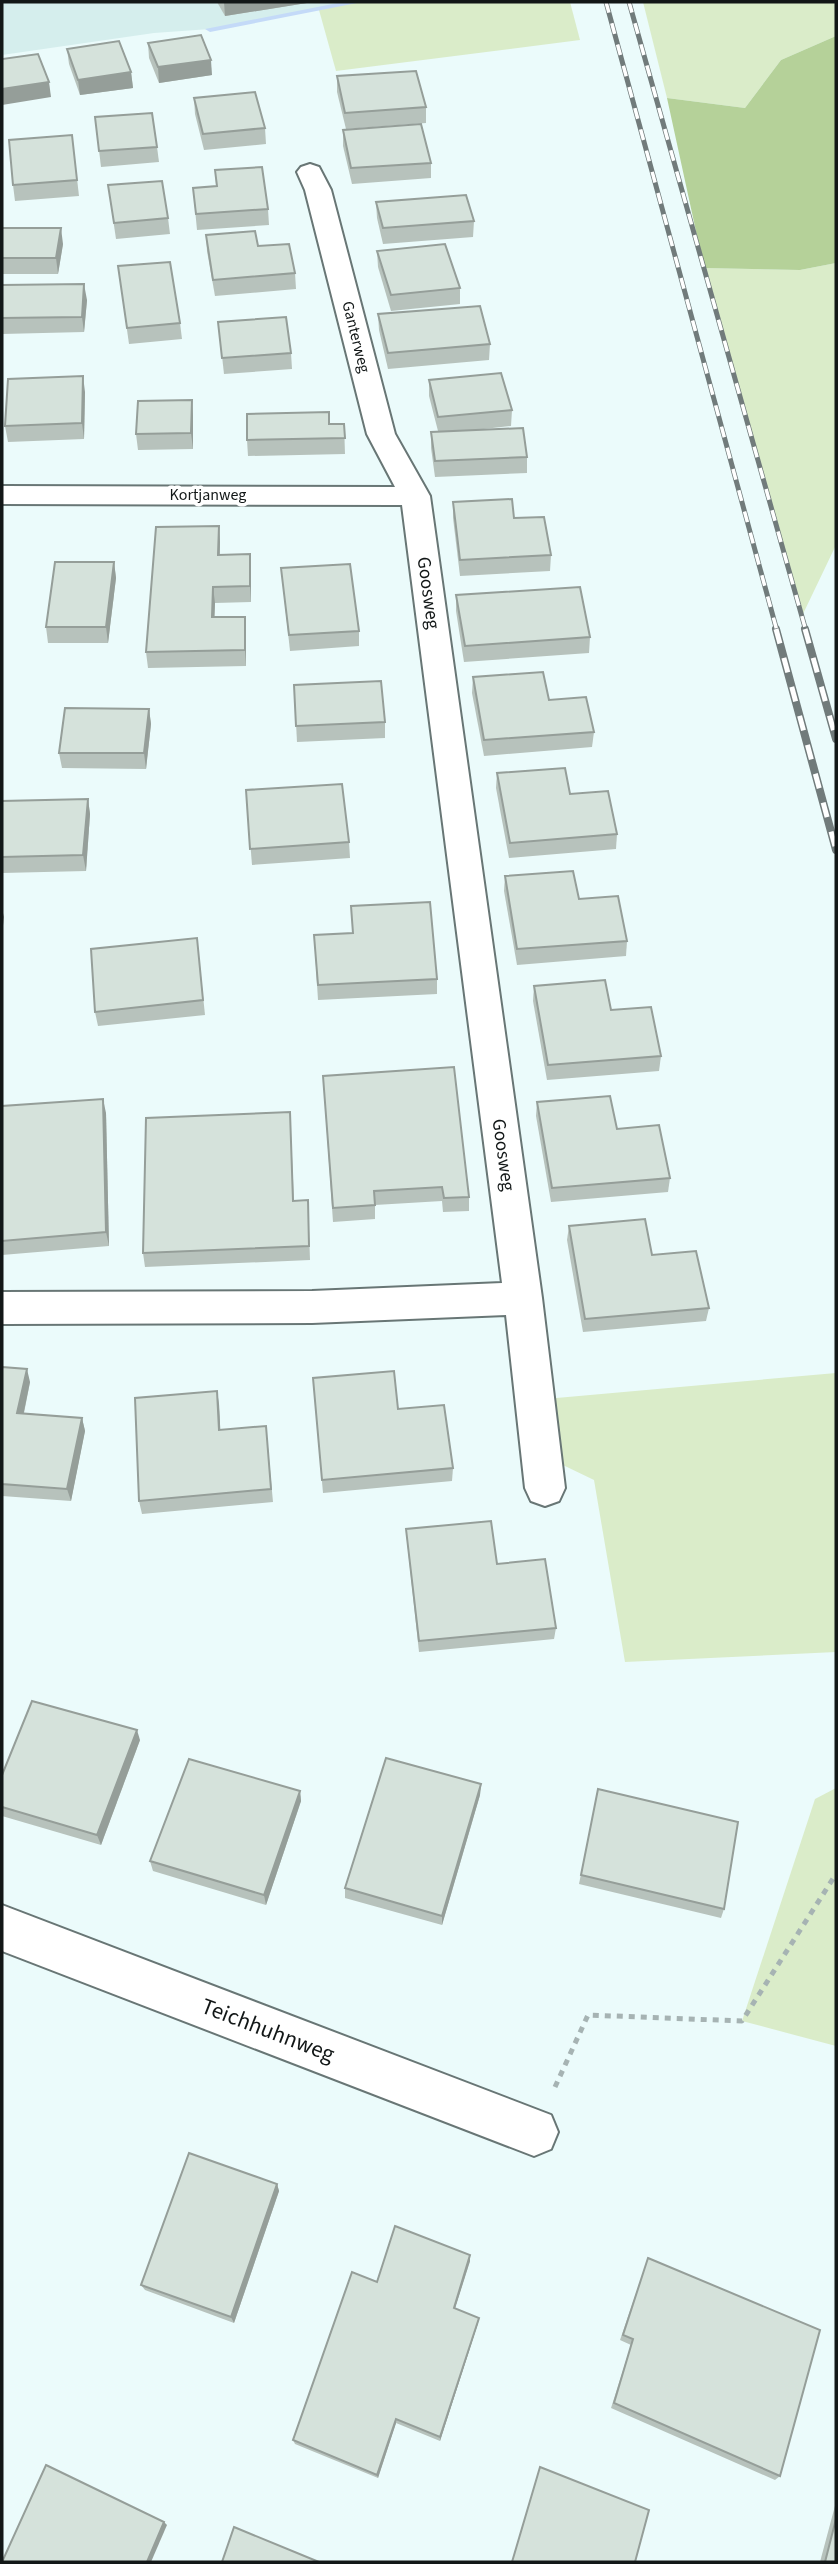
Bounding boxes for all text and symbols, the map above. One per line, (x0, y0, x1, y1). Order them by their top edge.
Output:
street label: Ganterweg (337, 299, 375, 375)
street label: Kortjanweg (170, 484, 246, 506)
street label: Goosweg (410, 555, 446, 631)
street label: Goosweg (485, 1117, 521, 1193)
street label: Teichhuhnweg (197, 1989, 340, 2071)

